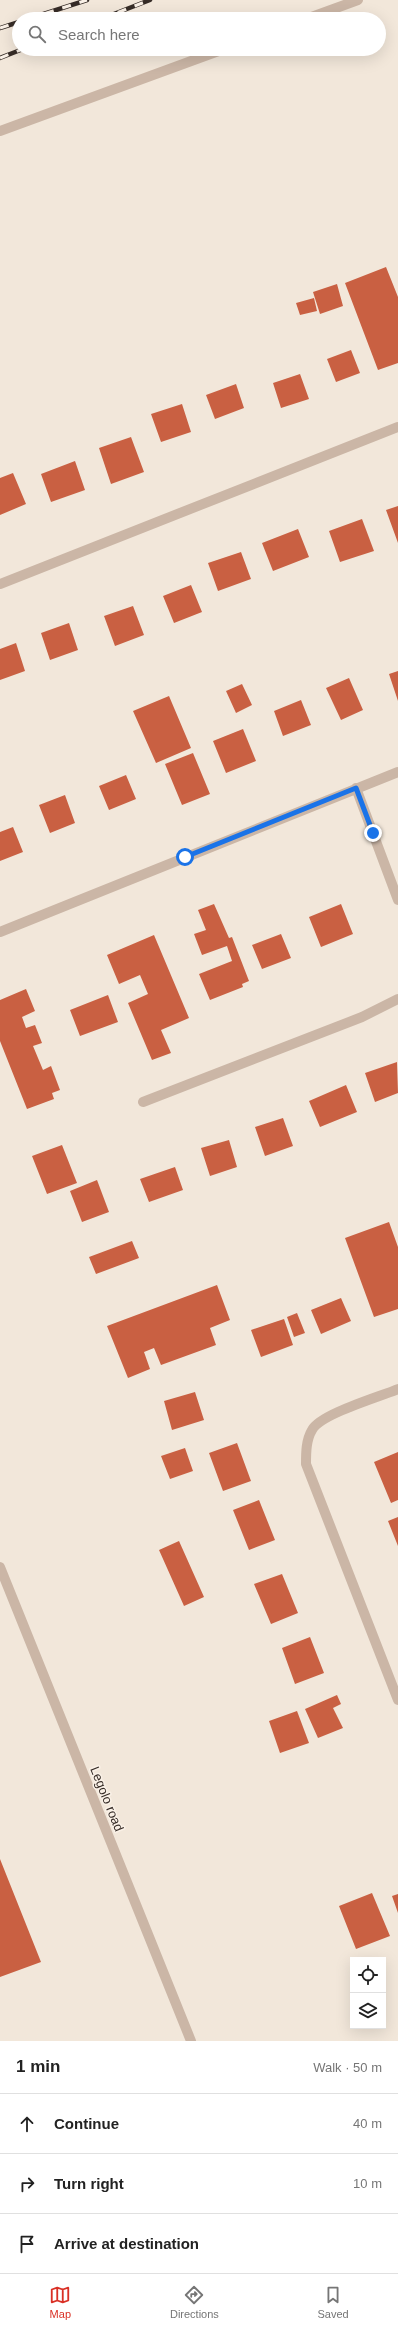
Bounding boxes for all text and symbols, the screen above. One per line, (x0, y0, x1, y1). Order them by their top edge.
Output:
search box (12, 12, 386, 56)
icon: search (26, 23, 48, 45)
text: Search here (58, 26, 140, 43)
route end (364, 824, 382, 842)
route start (176, 848, 194, 866)
street label: Legolo road (87, 1764, 127, 1834)
map controls (350, 1957, 386, 2029)
button: locate (350, 1957, 386, 1993)
button: layers (350, 1993, 386, 2029)
text: 1 min (16, 2057, 60, 2076)
text: Walk · 50 m (313, 2060, 382, 2075)
icon: ahead (16, 2113, 38, 2135)
text: Continue (54, 2115, 119, 2132)
text: 40 m (353, 2116, 382, 2131)
icon: right (16, 2173, 38, 2195)
text: Turn right (54, 2175, 124, 2192)
text: 10 m (353, 2176, 382, 2191)
icon: arrive (16, 2233, 38, 2255)
text: Arrive at destination (54, 2235, 199, 2252)
tab: Map (49, 2284, 71, 2320)
tab: Directions (170, 2284, 219, 2320)
tab: Saved (317, 2284, 349, 2320)

